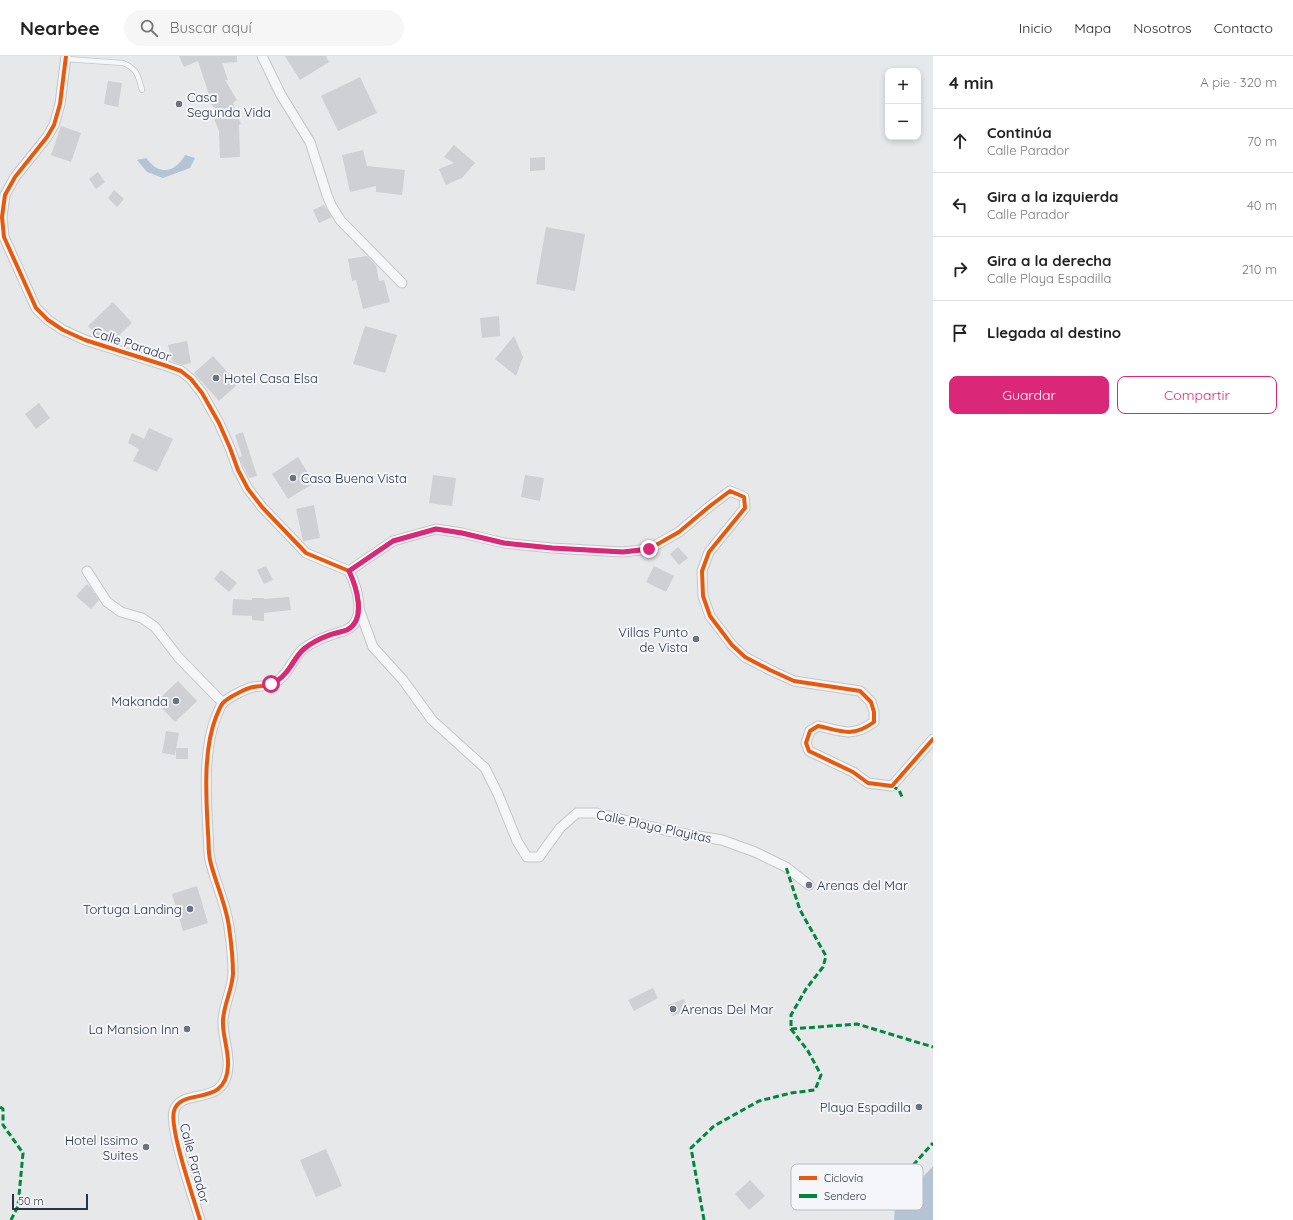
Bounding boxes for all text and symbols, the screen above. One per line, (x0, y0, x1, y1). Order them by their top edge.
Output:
search box (124, 10, 404, 46)
text: Nearbee (20, 16, 100, 40)
icon: search (138, 17, 160, 39)
text: Buscar aquí (170, 18, 252, 37)
text: Inicio (1019, 19, 1052, 37)
text: Mapa (1074, 19, 1111, 37)
text: Nosotros (1133, 19, 1192, 37)
text: Contacto (1214, 19, 1273, 37)
map controls (885, 68, 921, 140)
button: + (885, 68, 921, 104)
text: 4 min (949, 72, 994, 93)
text: A pie · 320 m (1200, 74, 1277, 90)
place label: Casa Segunda Vida (187, 89, 271, 120)
marker: Casa Segunda Vida (174, 99, 184, 109)
button: − (885, 104, 921, 140)
text: Continúa (987, 123, 1052, 142)
icon: ahead (949, 130, 971, 152)
text: 70 m (1247, 133, 1277, 149)
text: Calle Parador (987, 142, 1069, 158)
text: Gira a la izquierda (987, 187, 1119, 206)
icon: left (949, 194, 971, 216)
text: 40 m (1247, 197, 1277, 213)
text: Calle Parador (987, 206, 1069, 222)
text: Gira a la derecha (987, 251, 1112, 270)
icon: right (949, 258, 971, 280)
text: 210 m (1242, 261, 1277, 277)
text: Calle Playa Espadilla (987, 270, 1111, 286)
icon: arrive (949, 322, 971, 344)
text: Llegada al destino (987, 323, 1121, 342)
street label: Calle Parador (90, 324, 174, 364)
place label: Hotel Casa Elsa (224, 370, 318, 386)
marker: Hotel Casa Elsa (211, 373, 221, 383)
button: Guardar (949, 376, 1109, 414)
button: Compartir (1117, 376, 1277, 414)
place label: Casa Buena Vista (301, 470, 407, 486)
marker: Casa Buena Vista (288, 473, 298, 483)
route end (640, 540, 658, 558)
place label: Villas Punto de Vista (618, 624, 688, 655)
marker: Villas Punto de Vista (691, 634, 701, 644)
route start (262, 675, 280, 693)
place label: Makanda (111, 693, 168, 709)
marker: Makanda (171, 696, 181, 706)
street label: Calle Playa Playitas (595, 806, 713, 846)
place label: Arenas del Mar (817, 877, 908, 893)
marker: Arenas del Mar (804, 880, 814, 890)
place label: Tortuga Landing (83, 901, 182, 917)
marker: Tortuga Landing (185, 904, 195, 914)
place label: Arenas Del Mar (681, 1001, 773, 1017)
marker: Arenas Del Mar (668, 1004, 678, 1014)
place label: La Mansion Inn (88, 1021, 179, 1037)
marker: La Mansion Inn (182, 1024, 192, 1034)
place label: Playa Espadilla (820, 1099, 911, 1115)
marker: Playa Espadilla (914, 1102, 924, 1112)
street label: Calle Parador (177, 1121, 213, 1205)
place label: Hotel Issimo Suites (65, 1132, 138, 1163)
marker: Hotel Issimo Suites (141, 1142, 151, 1152)
legend (791, 1164, 923, 1210)
text: Ciclovía (824, 1171, 863, 1185)
text: Sendero (824, 1189, 867, 1203)
scale bar (12, 1192, 88, 1211)
text: 50 m (18, 1194, 44, 1208)

